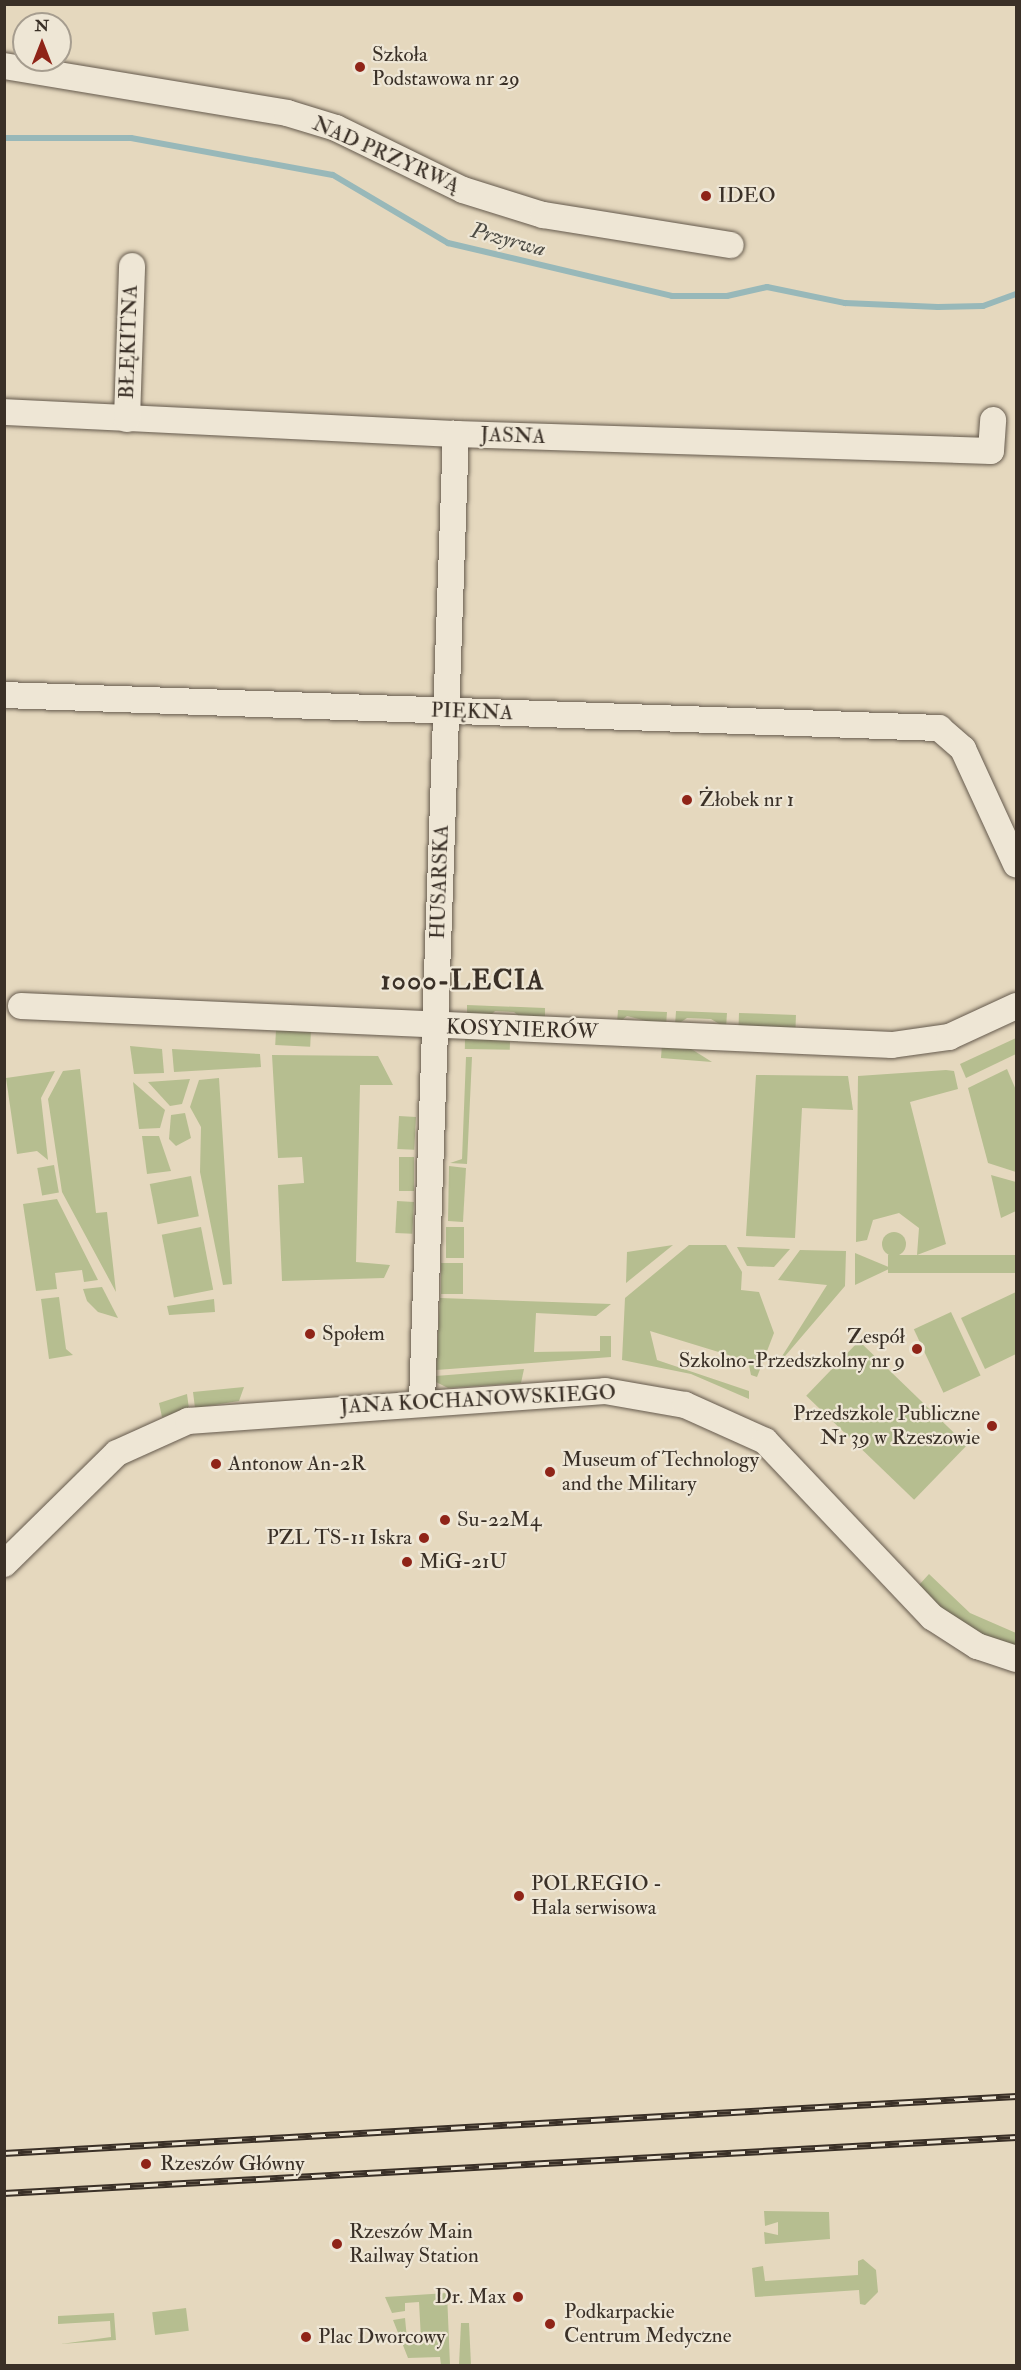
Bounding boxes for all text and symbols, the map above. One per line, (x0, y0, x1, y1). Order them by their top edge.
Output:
north arrow (12, 12, 72, 72)
text: N (35, 16, 49, 36)
place label: Szkoła Podstawowa nr 29 (372, 42, 520, 92)
marker: Szkoła Podstawowa nr 29 (353, 60, 367, 74)
street label: NAD PRZYRWĄ (308, 111, 464, 199)
place label: IDEO (718, 183, 776, 209)
marker: IDEO (699, 189, 713, 203)
water label: Przyrwa (468, 217, 548, 263)
street label: BŁĘKITNA (114, 284, 144, 400)
street label: JASNA (480, 422, 546, 450)
street label: PIĘKNA (430, 698, 514, 726)
place label: Żłobek nr 1 (699, 787, 794, 813)
marker: Żłobek nr 1 (680, 793, 694, 807)
street label: HUSARSKA (425, 824, 455, 940)
district label: 1000-LECIA (381, 965, 545, 997)
street label: KOSYNIERÓW (446, 1015, 598, 1045)
place label: Społem (322, 1321, 385, 1347)
place label: Zespół Szkolno-Przedszkolny nr 9 (679, 1324, 905, 1374)
marker: Społem (303, 1327, 317, 1341)
marker: Zespół Szkolno-Przedszkolny nr 9 (910, 1342, 924, 1356)
street label: JANA KOCHANOWSKIEGO (339, 1380, 617, 1420)
place label: Przedszkole Publiczne Nr 39 w Rzeszowie (793, 1401, 980, 1451)
marker: Przedszkole Publiczne Nr 39 w Rzeszowie (985, 1419, 999, 1433)
place label: Museum of Technology and the Military (562, 1447, 759, 1497)
place label: Antonow An-2R (228, 1451, 366, 1477)
marker: Antonow An-2R (209, 1457, 223, 1471)
marker: Museum of Technology and the Military (543, 1465, 557, 1479)
place label: Su-22M4 (457, 1507, 541, 1533)
marker: Su-22M4 (438, 1513, 452, 1527)
place label: PZL TS-11 Iskra (267, 1525, 412, 1551)
marker: PZL TS-11 Iskra (417, 1531, 431, 1545)
place label: MiG-21U (419, 1549, 507, 1575)
marker: MiG-21U (400, 1555, 414, 1569)
place label: POLREGIO - Hala serwisowa (531, 1871, 662, 1921)
marker: POLREGIO - Hala serwisowa (512, 1889, 526, 1903)
place label: Rzeszów Główny (160, 2151, 304, 2177)
marker: Rzeszów Główny (137, 2155, 155, 2173)
place label: Rzeszów Main Railway Station (349, 2219, 479, 2269)
marker: Rzeszów Main Railway Station (330, 2237, 344, 2251)
place label: Dr. Max (435, 2284, 506, 2310)
marker: Dr. Max (511, 2290, 525, 2304)
place label: Podkarpackie Centrum Medyczne (564, 2299, 731, 2349)
marker: Podkarpackie Centrum Medyczne (541, 2315, 559, 2333)
place label: Plac Dworcowy (318, 2324, 446, 2350)
marker: Plac Dworcowy (299, 2330, 313, 2344)

